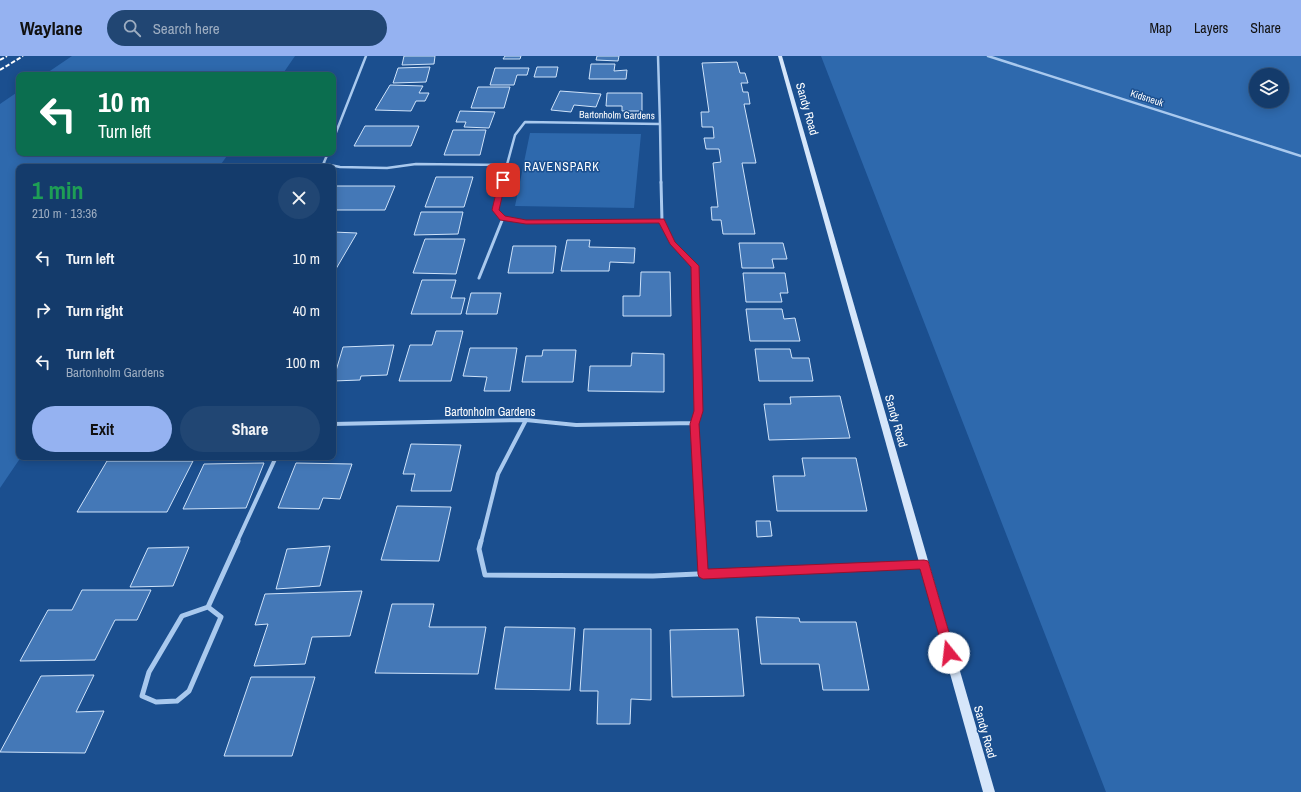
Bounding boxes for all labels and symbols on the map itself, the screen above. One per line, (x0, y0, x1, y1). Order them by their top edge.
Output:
street label: Sandy Road (792, 81, 822, 137)
street label: Kidsneuk (1129, 87, 1166, 110)
street label: Bartonholm Gardens (579, 108, 655, 122)
district label: RAVENSPARK (524, 159, 600, 175)
pin (486, 163, 520, 197)
street label: Sandy Road (881, 393, 911, 449)
street label: Bartonholm Gardens (445, 404, 535, 420)
position arrow (928, 632, 970, 674)
street label: Sandy Road (970, 704, 1000, 760)

